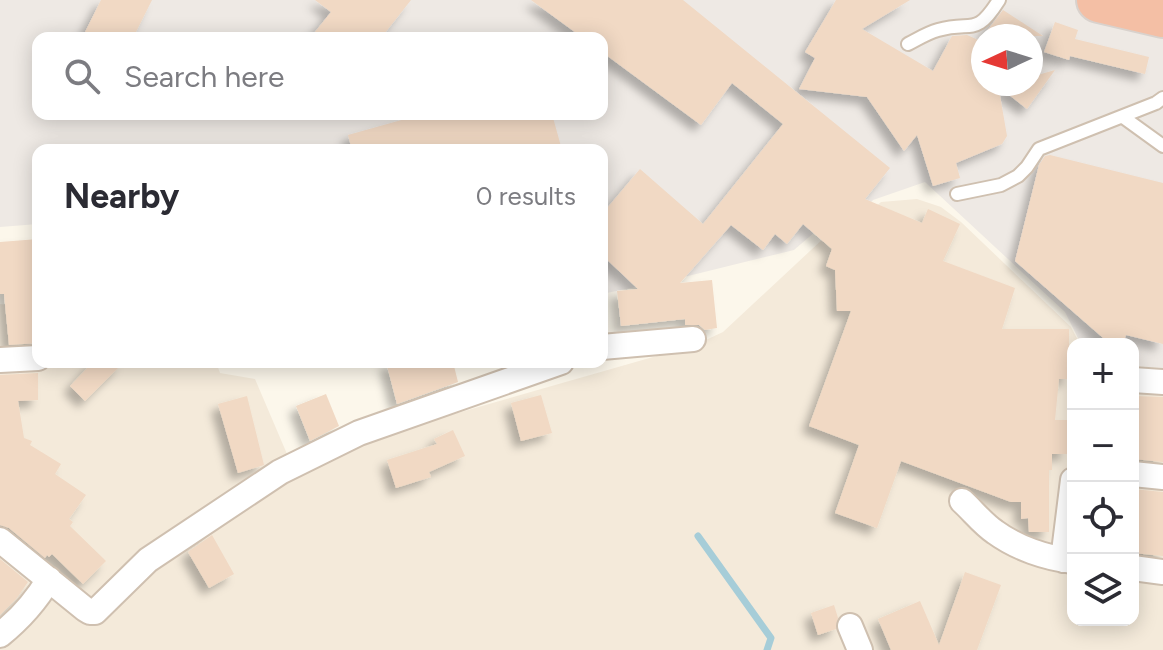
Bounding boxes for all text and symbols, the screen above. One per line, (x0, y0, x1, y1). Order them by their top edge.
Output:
north arrow (971, 24, 1043, 96)
search box (32, 32, 608, 120)
icon: search (60, 54, 104, 98)
text: Search here (124, 58, 284, 95)
text: Nearby (64, 176, 179, 217)
text: 0 results (476, 180, 576, 212)
map controls (1067, 338, 1139, 626)
button: + (1067, 338, 1139, 410)
button: − (1067, 410, 1139, 482)
button: locate (1067, 482, 1139, 554)
button: layers (1067, 554, 1139, 626)

